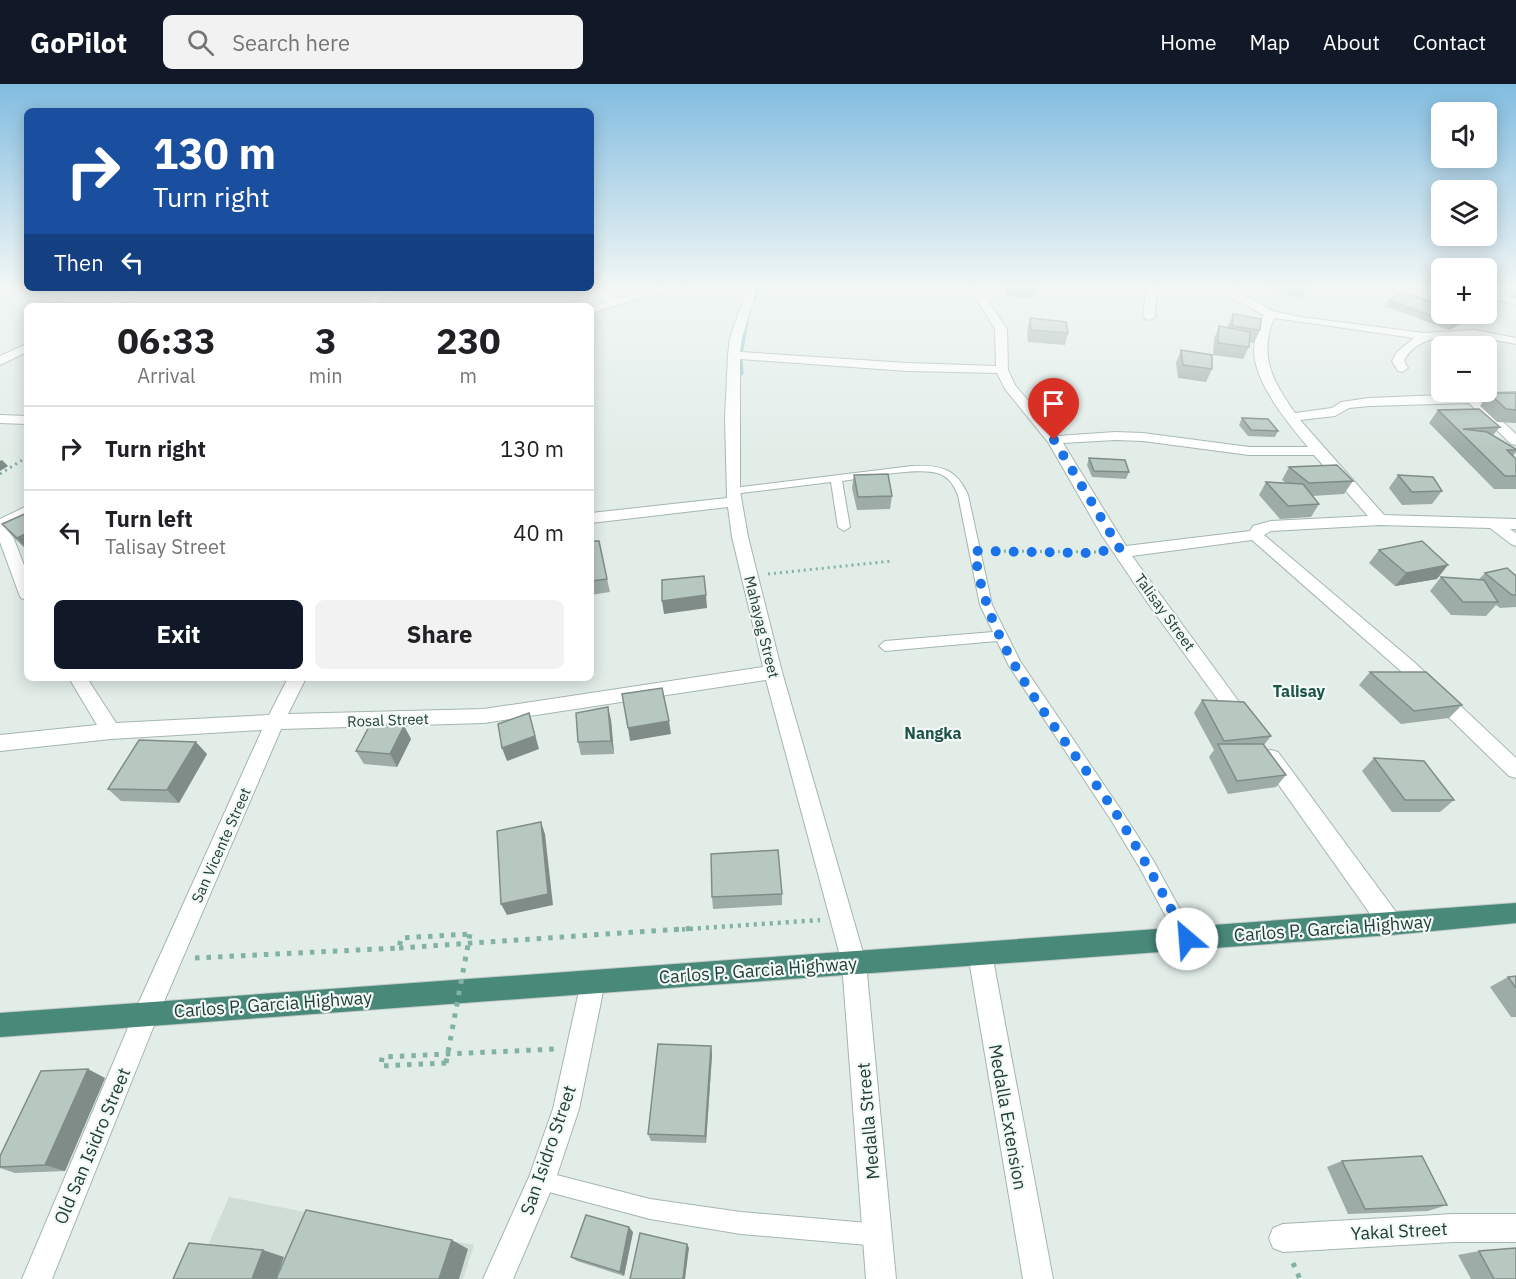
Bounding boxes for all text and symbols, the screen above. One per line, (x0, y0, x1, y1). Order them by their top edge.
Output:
search box (163, 15, 583, 69)
text: GoPilot (30, 24, 127, 61)
icon: search (184, 26, 217, 59)
text: Search here (232, 28, 350, 57)
text: Home (1160, 28, 1217, 56)
text: Map (1250, 28, 1290, 56)
text: About (1323, 28, 1380, 56)
text: Contact (1413, 28, 1486, 56)
map controls (1431, 102, 1497, 402)
button: sound (1431, 102, 1497, 168)
text: 130 m (153, 126, 276, 181)
icon: right (54, 132, 132, 210)
text: Turn right (153, 179, 270, 214)
button: layers (1431, 180, 1497, 246)
icon: left (116, 246, 149, 279)
text: Then (54, 248, 104, 277)
button: + (1431, 258, 1497, 324)
text: 06:33 (117, 317, 216, 364)
text: 3 (315, 317, 337, 364)
text: 230 (436, 317, 501, 364)
button: − (1431, 336, 1497, 402)
text: Arrival (137, 362, 196, 389)
text: min (309, 362, 343, 389)
text: m (460, 362, 477, 389)
pin (1028, 378, 1079, 440)
icon: arrive (1037, 387, 1070, 420)
icon: right (54, 432, 87, 465)
text: Turn right (105, 434, 206, 463)
text: 130 m (500, 434, 564, 463)
text: Turn left (105, 504, 193, 533)
icon: left (54, 516, 87, 549)
text: 40 m (513, 518, 564, 547)
text: Talisay Street (105, 533, 226, 560)
street label: Talisay Street (1131, 570, 1199, 654)
street label: Mahayag Street (740, 574, 784, 680)
button: Exit (54, 600, 303, 669)
button: Share (315, 600, 564, 669)
district label: Talisay (1273, 681, 1326, 701)
street label: Rosal Street (347, 709, 429, 731)
district label: Nangka (904, 723, 962, 743)
street label: San Vicente Street (187, 784, 255, 906)
position arrow (1155, 907, 1219, 971)
street label: Carlos P. Garcia Highway (1233, 910, 1433, 946)
street label: Carlos P. Garcia Highway (658, 952, 858, 988)
street label: Carlos P. Garcia Highway (173, 986, 373, 1022)
street label: Medalla Extension (984, 1042, 1032, 1192)
street label: Medalla Street (851, 1061, 885, 1181)
street label: Old San Isidro Street (49, 1064, 135, 1228)
street label: San Isidro Street (515, 1082, 581, 1218)
street label: Yakal Street (1350, 1217, 1448, 1245)

